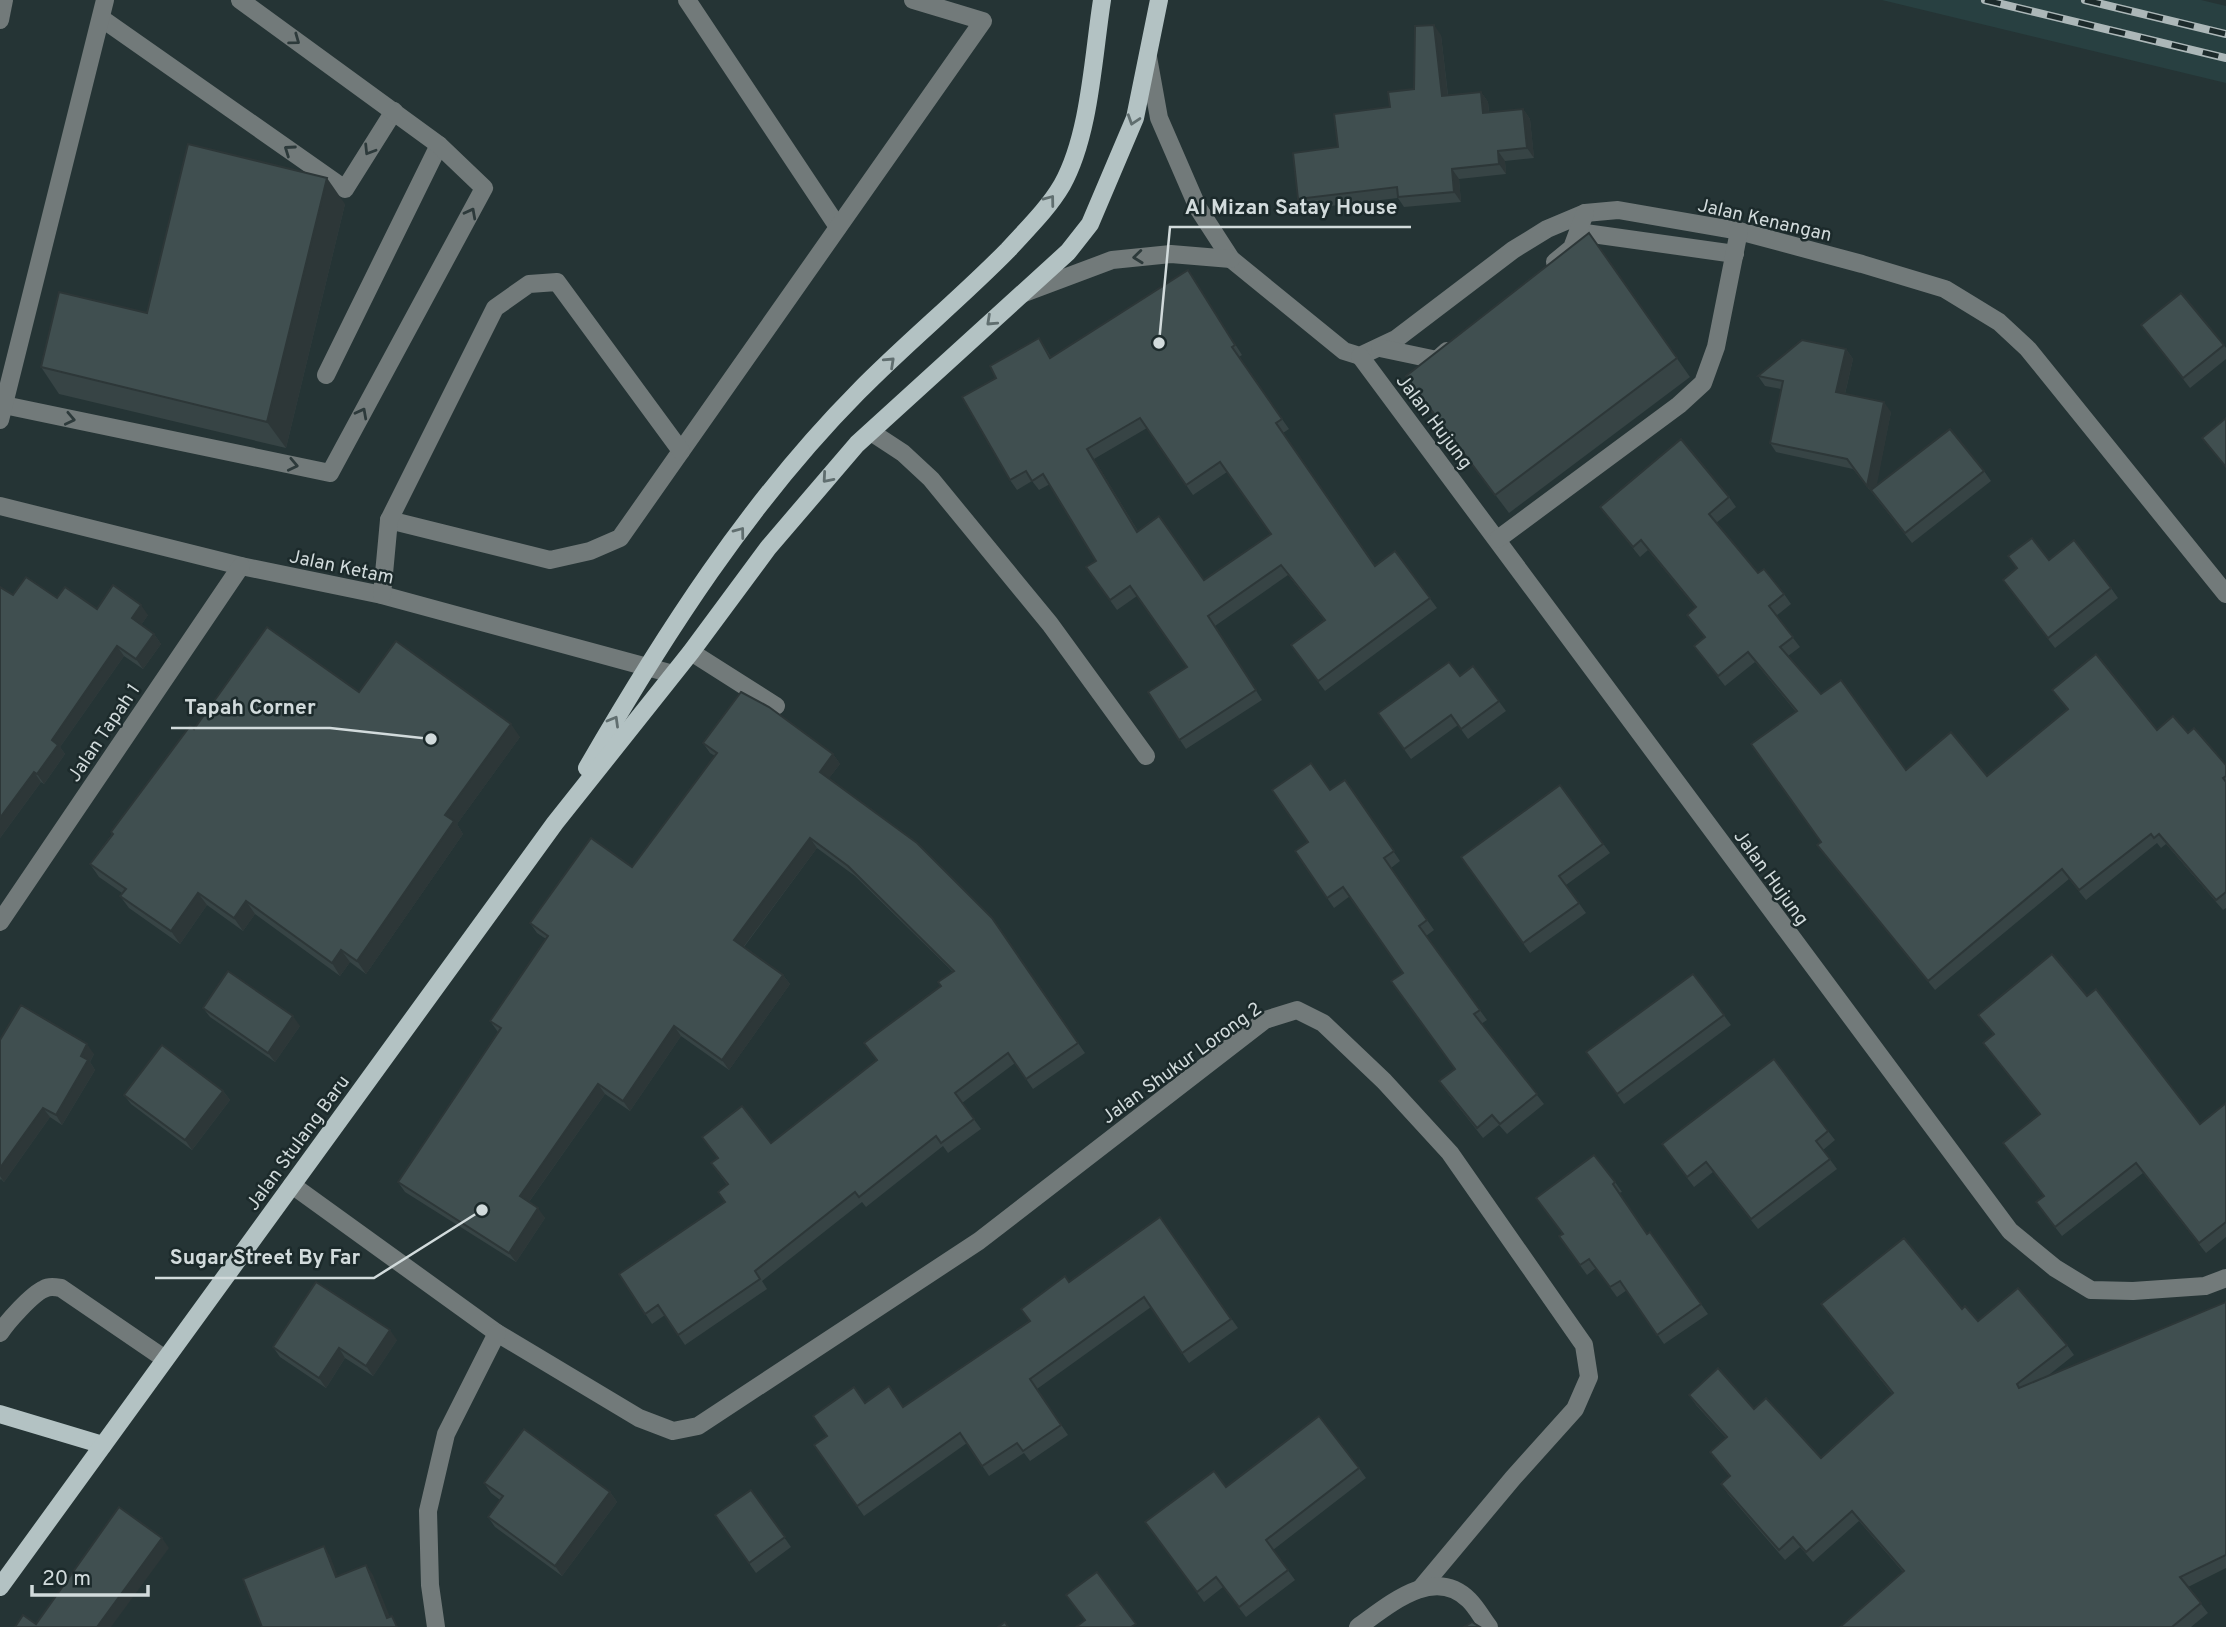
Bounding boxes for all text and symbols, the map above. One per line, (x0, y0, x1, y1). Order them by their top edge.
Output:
one-way arrow (287, 32, 300, 44)
one-way arrow (1127, 113, 1142, 125)
one-way arrow (365, 143, 378, 156)
one-way arrow (284, 146, 297, 158)
callout: Al Mizan Satay House (1170, 185, 1411, 227)
street label: Jalan Kenangan (1695, 194, 1834, 248)
text: Al Mizan Satay House (1185, 195, 1397, 222)
one-way arrow (1041, 196, 1054, 208)
one-way arrow (463, 208, 476, 220)
one-way arrow (1133, 250, 1144, 265)
one-way arrow (986, 313, 999, 325)
one-way arrow (882, 357, 895, 370)
street label: Jalan Hujung (1390, 370, 1477, 474)
one-way arrow (354, 408, 367, 420)
one-way arrow (64, 411, 76, 426)
one-way arrow (287, 457, 299, 472)
one-way arrow (823, 470, 835, 483)
one-way arrow (732, 527, 744, 540)
street label: Jalan Ketam (287, 545, 396, 591)
street label: Jalan Tapah 1 (63, 679, 146, 787)
callout: Tapah Corner (171, 686, 330, 728)
text: Tapah Corner (184, 695, 316, 722)
one-way arrow (606, 716, 619, 729)
street label: Jalan Hujung (1728, 826, 1813, 931)
street label: Jalan Shukur Lorong 2 (1097, 997, 1267, 1130)
street label: Jalan Stulang Baru (241, 1071, 356, 1216)
callout: Sugar Street By Far (155, 1236, 374, 1278)
text: Sugar Street By Far (170, 1245, 360, 1272)
scale bar (32, 1554, 147, 1598)
text: 20 m (42, 1566, 91, 1593)

